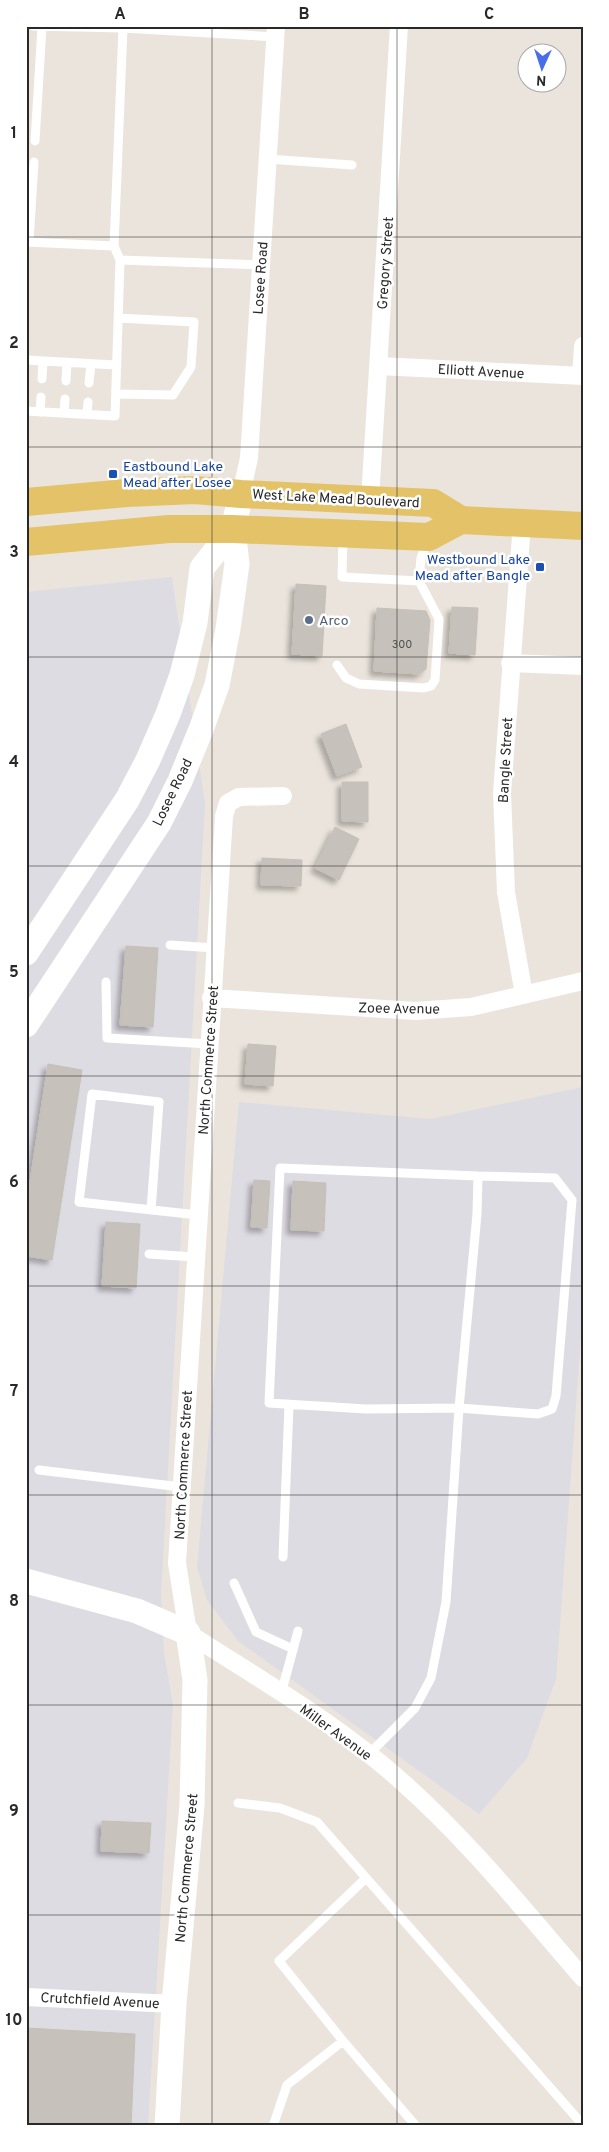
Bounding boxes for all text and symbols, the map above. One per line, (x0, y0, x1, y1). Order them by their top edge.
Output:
text: A (114, 5, 126, 25)
text: B (298, 5, 310, 25)
text: C (484, 5, 494, 25)
north arrow (516, 42, 566, 92)
text: N (536, 71, 547, 88)
text: 1 (11, 124, 17, 144)
street label: Gregory Street (375, 216, 398, 310)
street label: Losee Road (250, 241, 273, 315)
text: 2 (9, 334, 19, 354)
street label: Elliott Avenue (437, 362, 525, 383)
place label: Eastbound Lake Mead after Losee (123, 459, 231, 492)
marker: Eastbound Lake Mead after Losee (107, 468, 119, 480)
street label: West Lake Mead Boulevard (252, 487, 420, 512)
text: 3 (9, 543, 19, 563)
place label: Westbound Lake Mead after Bangle (415, 552, 530, 585)
marker: Westbound Lake Mead after Bangle (534, 561, 546, 573)
place label: Arco (319, 613, 349, 630)
marker: Arco (303, 614, 315, 626)
house number: 300 (392, 638, 412, 652)
street label: Bangle Street (496, 717, 517, 803)
text: 4 (9, 753, 19, 773)
street label: Losee Road (150, 756, 197, 829)
text: 5 (9, 963, 19, 983)
street label: North Commerce Street (196, 985, 223, 1135)
street label: Zoee Avenue (358, 1000, 440, 1019)
text: 6 (9, 1173, 19, 1193)
text: 7 (10, 1382, 18, 1402)
street label: North Commerce Street (172, 1390, 197, 1540)
text: 8 (9, 1592, 19, 1612)
street label: Miller Avenue (296, 1701, 374, 1765)
street label: North Commerce Street (173, 1793, 202, 1943)
text: 9 (9, 1802, 19, 1822)
street label: Crutchfield Avenue (40, 1990, 160, 2013)
text: 10 (6, 2011, 22, 2031)

